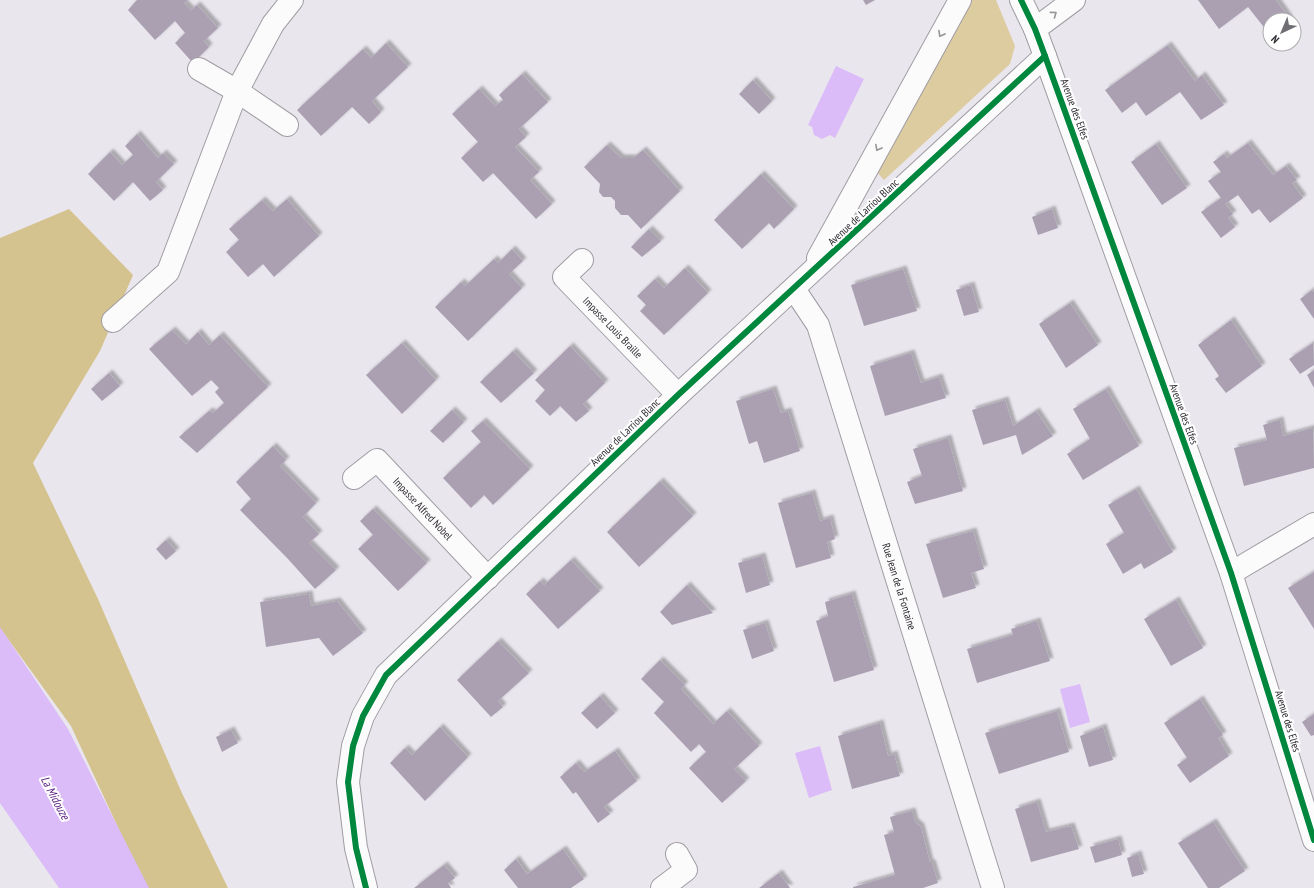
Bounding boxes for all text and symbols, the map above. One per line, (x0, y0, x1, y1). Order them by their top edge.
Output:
one-way arrow (1050, 12, 1057, 19)
north arrow (1262, 12, 1302, 52)
one-way arrow (938, 30, 946, 37)
text: N (1268, 32, 1282, 46)
street label: Avenue des Elfes (1058, 77, 1093, 142)
one-way arrow (876, 144, 883, 151)
street label: Avenue de Larriou Blanc (825, 176, 901, 248)
street label: Impasse Louis Braille (580, 294, 646, 362)
street label: Avenue des Elfes (1167, 382, 1202, 447)
street label: Avenue de Larriou Blanc (587, 395, 663, 469)
street label: Impasse Alfred Nobel (390, 474, 456, 543)
street label: Rue Jean de la Fontaine (879, 541, 919, 632)
street label: Avenue des Elfes (1272, 688, 1304, 754)
water label: La Midouze (38, 773, 74, 823)

